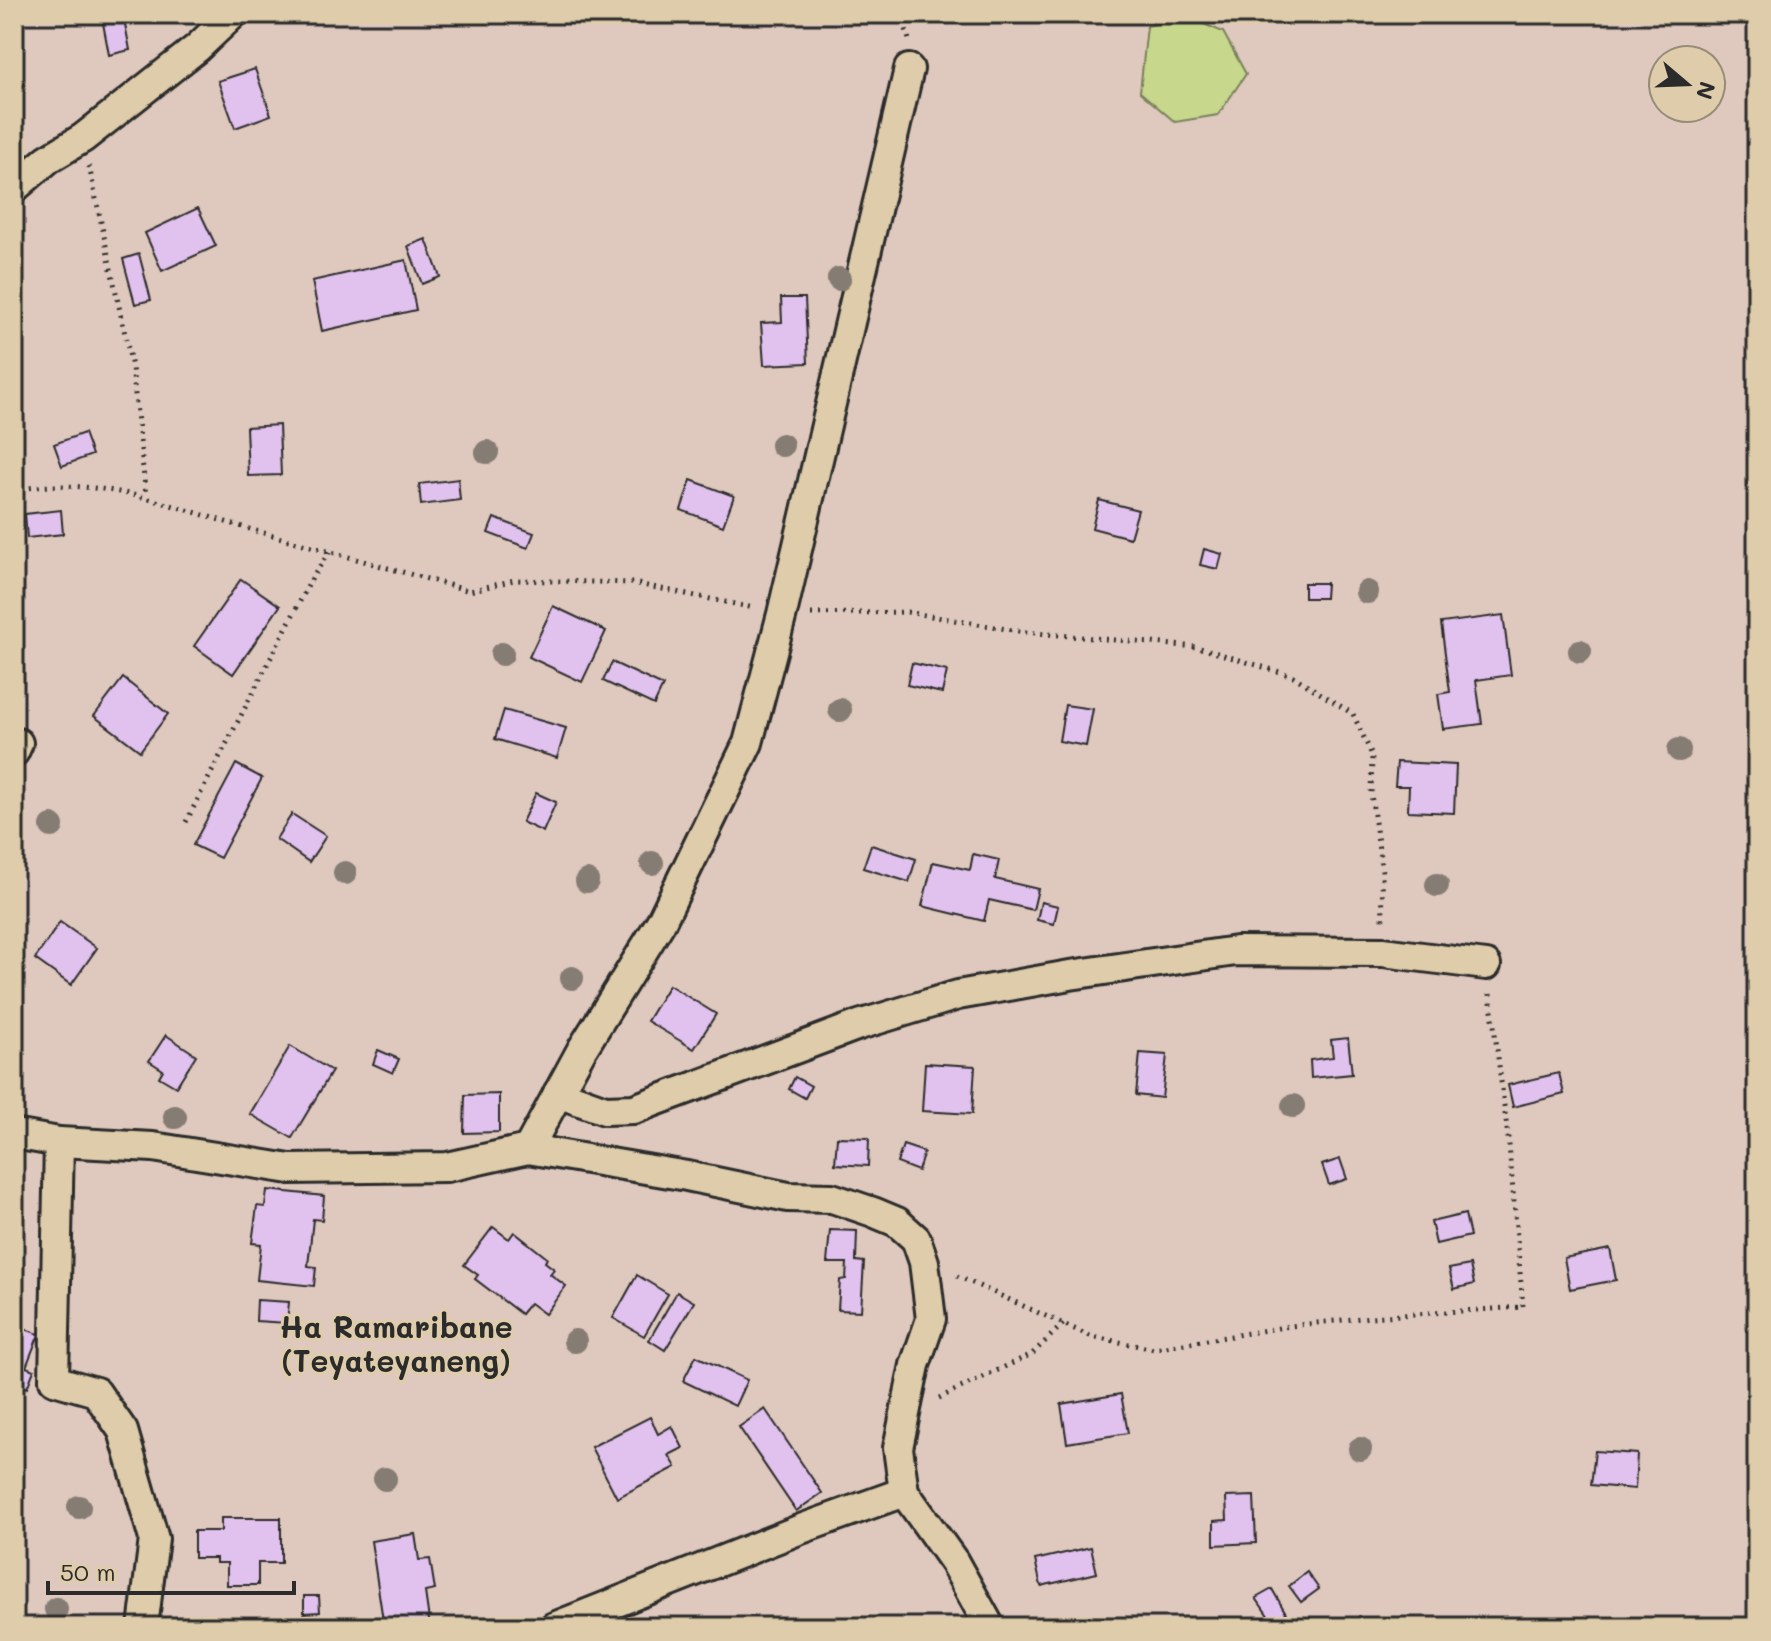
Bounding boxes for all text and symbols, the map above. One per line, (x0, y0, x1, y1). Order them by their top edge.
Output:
north arrow (1647, 44, 1727, 124)
text: N (1690, 78, 1723, 103)
district label: Ha Ramaribane (Teyateyaneng) (279, 1306, 513, 1380)
scale bar (48, 1545, 294, 1595)
text: 50 m (60, 1556, 116, 1587)

